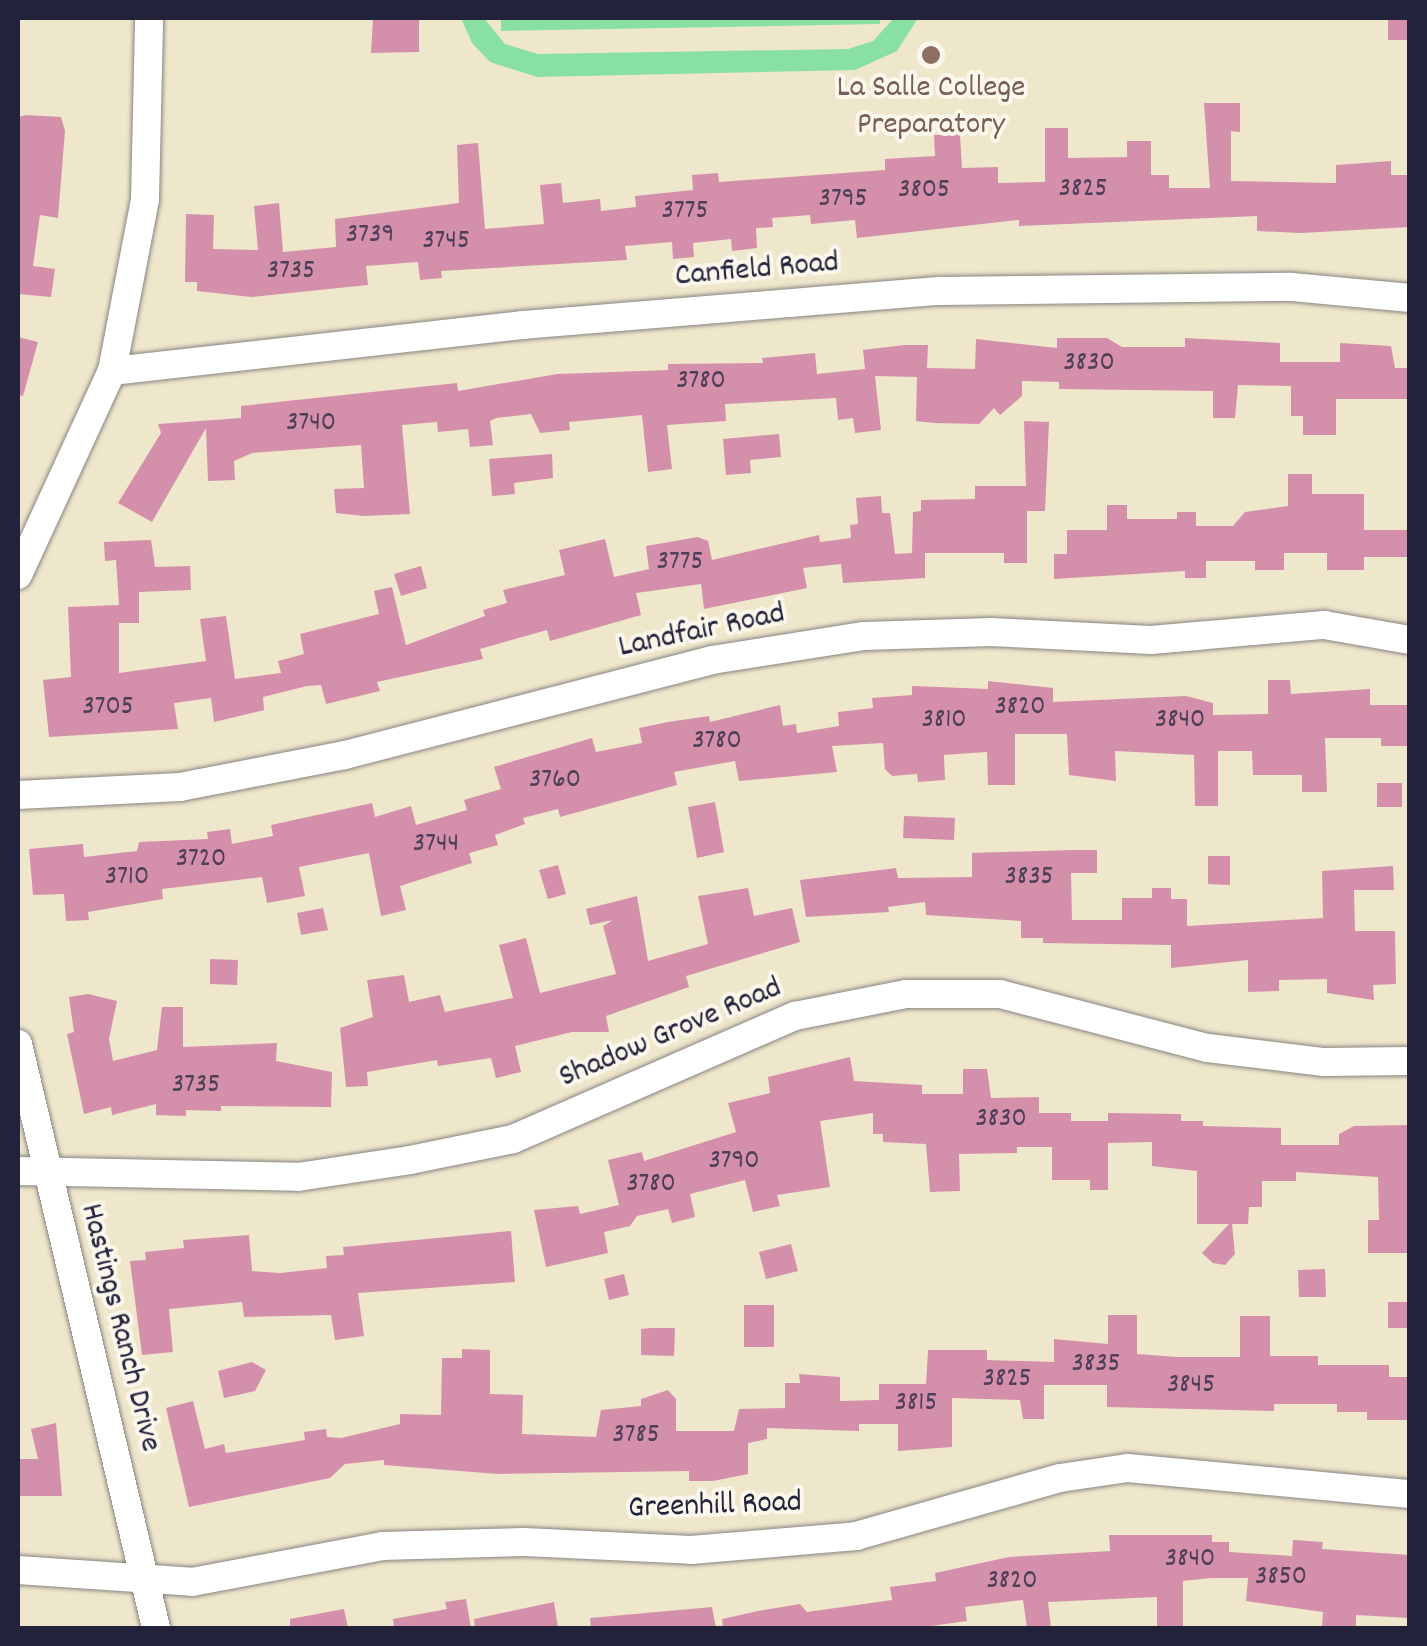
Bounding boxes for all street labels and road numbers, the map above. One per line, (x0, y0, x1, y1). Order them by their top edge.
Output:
street label: Canfield Road (674, 245, 840, 297)
street label: Landfair Road (615, 596, 789, 668)
street label: Shadow Grove Road (554, 970, 788, 1098)
street label: Hastings Ranch Drive (70, 1200, 168, 1456)
street label: Greenhill Road (627, 1485, 803, 1529)

